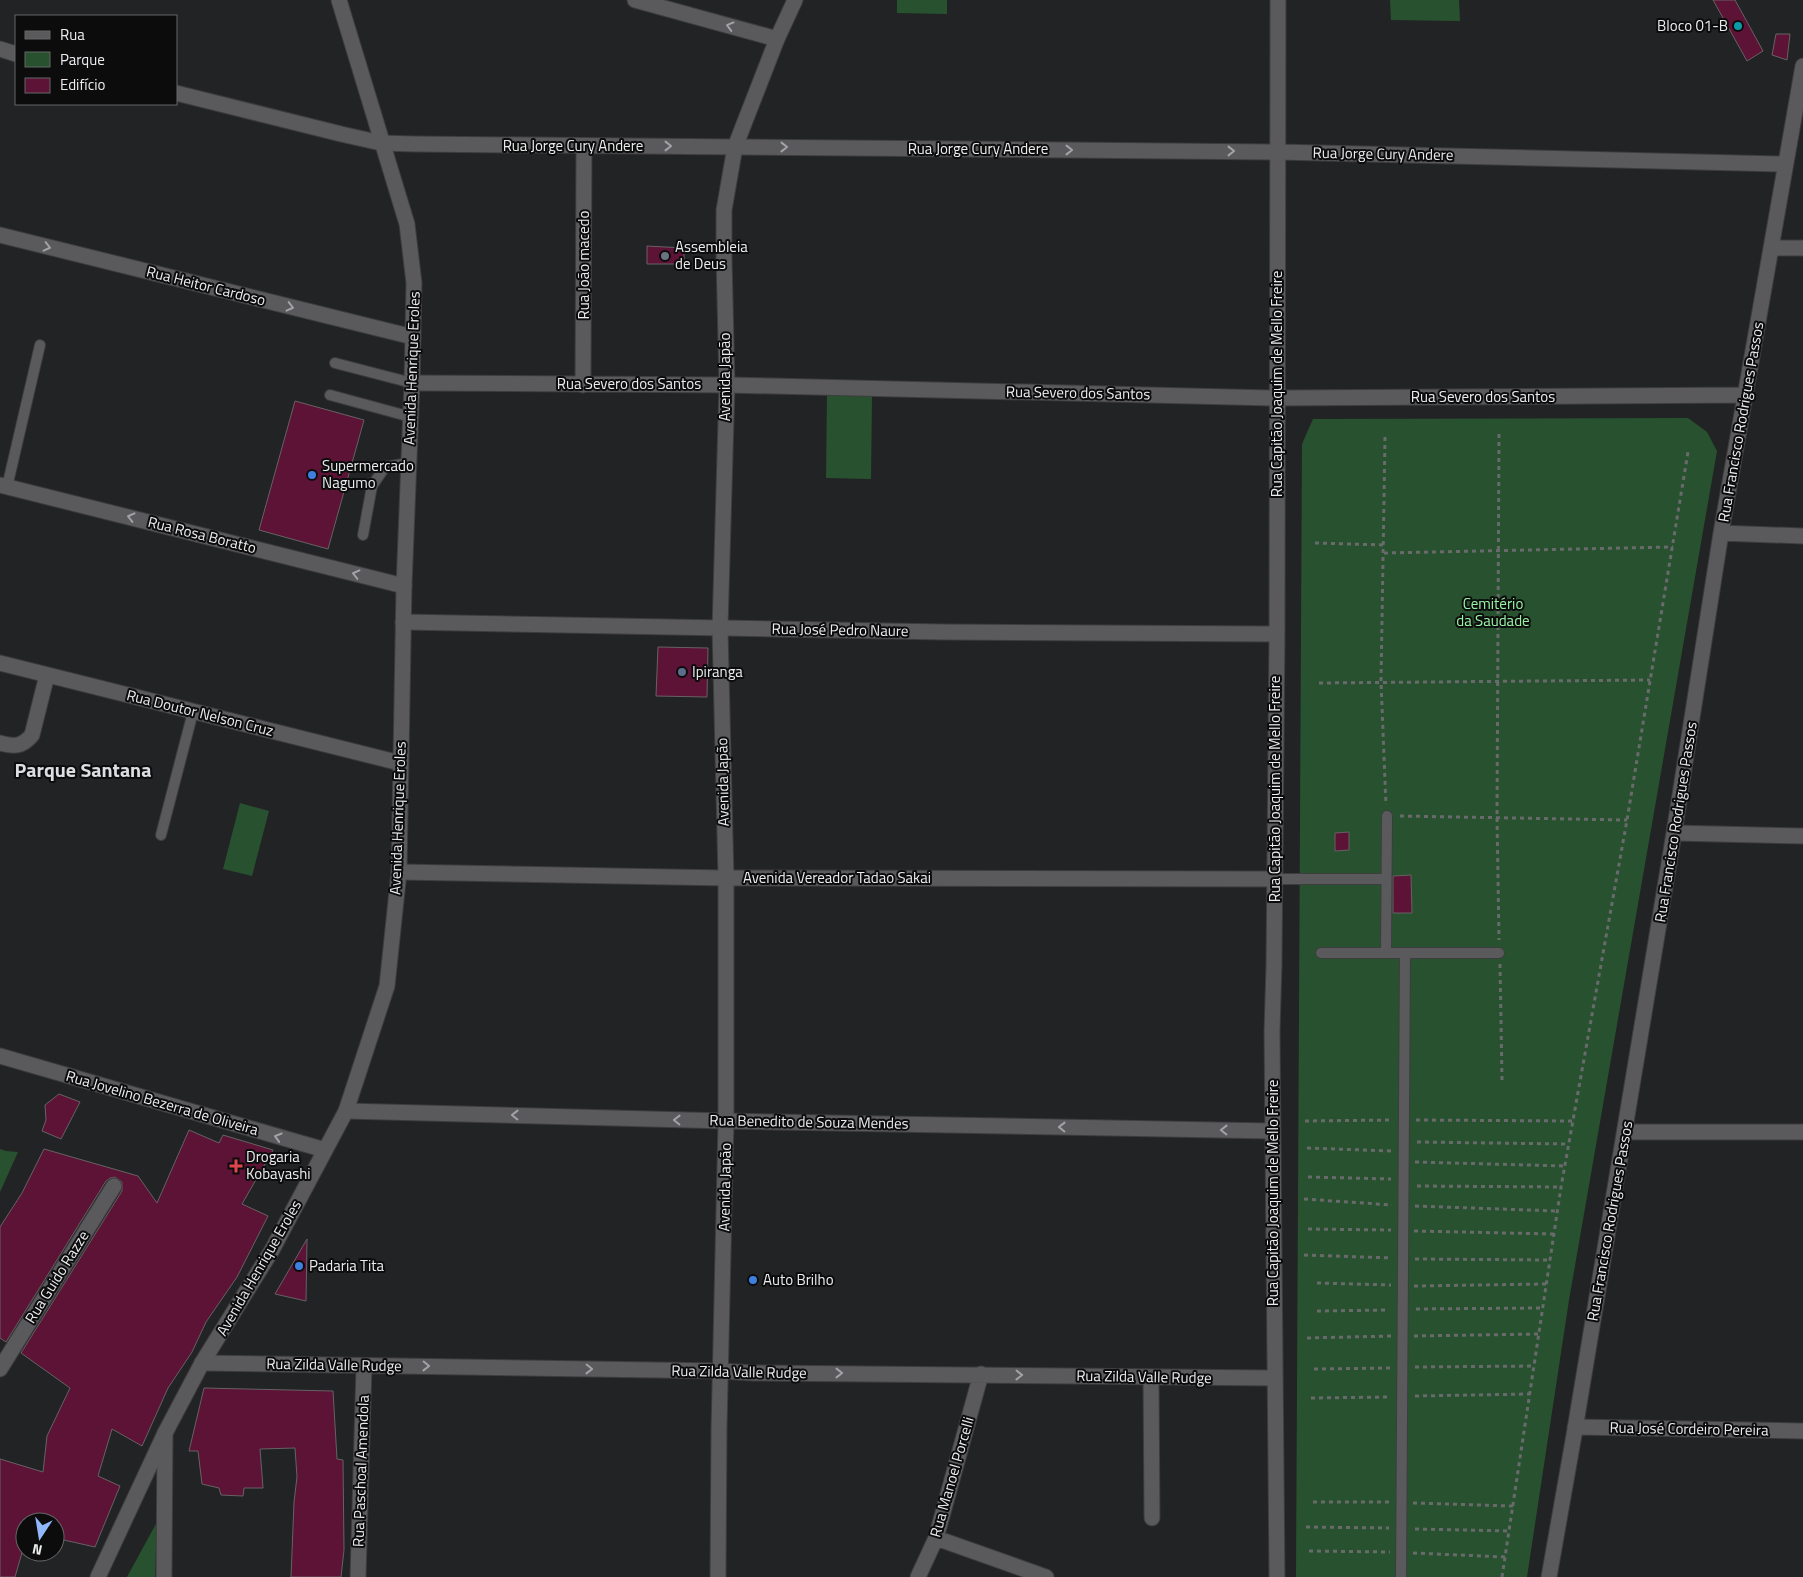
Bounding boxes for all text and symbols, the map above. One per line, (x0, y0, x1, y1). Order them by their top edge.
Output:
place label: Bloco 01-B (1657, 14, 1728, 37)
legend (15, 15, 178, 105)
marker: Bloco 01-B (1732, 20, 1744, 32)
one-way arrow (727, 22, 735, 32)
text: Rua (60, 23, 85, 46)
text: Parque (60, 48, 105, 71)
text: Edifício (60, 73, 105, 96)
street label: Rua Jorge Cury Andere (503, 134, 643, 157)
street label: Rua Jorge Cury Andere (908, 137, 1048, 160)
one-way arrow (664, 141, 672, 151)
street label: Rua Jorge Cury Andere (1312, 141, 1454, 166)
one-way arrow (780, 142, 788, 152)
one-way arrow (1066, 145, 1073, 155)
one-way arrow (1228, 146, 1236, 156)
street label: Rua João macedo (572, 211, 595, 319)
place label: Assembleia de Deus (675, 235, 748, 275)
one-way arrow (43, 241, 52, 252)
marker: Assembleia de Deus (659, 250, 671, 262)
street label: Rua Heitor Cardoso (144, 260, 268, 311)
street label: Rua Capitão Joaquim de Mello Freire (1265, 271, 1288, 497)
street label: Avenida Henrique Eroles (397, 291, 426, 445)
one-way arrow (286, 301, 294, 311)
street label: Rua Francisco Rodrigues Passos (1712, 320, 1769, 524)
street label: Avenida Japão (713, 333, 736, 421)
street label: Rua Severo dos Santos (557, 372, 701, 395)
street label: Rua Severo dos Santos (1006, 380, 1150, 405)
street label: Rua Severo dos Santos (1411, 385, 1555, 408)
place label: Supermercado Nagumo (322, 454, 414, 494)
marker: Supermercado Nagumo (306, 469, 318, 481)
street label: Rua Rosa Boratto (145, 510, 259, 559)
one-way arrow (126, 512, 135, 523)
one-way arrow (352, 569, 361, 580)
park label: Cemitério da Saudade (1456, 592, 1530, 632)
street label: Rua José Pedro Naure (771, 617, 909, 642)
place label: Ipiranga (692, 660, 743, 683)
marker: Ipiranga (676, 666, 688, 678)
street label: Rua Capitão Joaquim de Mello Freire (1263, 676, 1286, 902)
street label: Rua Doutor Nelson Cruz (124, 683, 276, 742)
street label: Rua Francisco Rodrigues Passos (1648, 720, 1703, 924)
street label: Avenida Japão (710, 737, 735, 827)
street label: Avenida Henrique Eroles (383, 741, 412, 895)
district label: Parque Santana (15, 754, 151, 785)
street label: Avenida Vereador Tadao Sakai (743, 866, 931, 889)
street label: Rua Jovelino Bezerra de Oliveira (63, 1064, 262, 1141)
street label: Rua Capitão Joaquim de Mello Freire (1261, 1080, 1284, 1306)
street label: Rua Benedito de Souza Mendes (709, 1108, 909, 1135)
one-way arrow (510, 1110, 518, 1121)
one-way arrow (673, 1114, 681, 1125)
street label: Rua Francisco Rodrigues Passos (1581, 1119, 1638, 1323)
one-way arrow (1058, 1122, 1066, 1132)
one-way arrow (1220, 1125, 1228, 1135)
one-way arrow (274, 1132, 282, 1142)
street label: Avenida Japão (712, 1142, 737, 1231)
place label: Drogaria Kobayashi (246, 1145, 311, 1185)
marker: Drogaria Kobayashi (230, 1160, 242, 1172)
street label: Avenida Henrique Eroles (210, 1195, 307, 1340)
street label: Rua Guido Razze (19, 1226, 94, 1328)
place label: Padaria Tita (309, 1254, 385, 1277)
marker: Padaria Tita (293, 1260, 305, 1272)
place label: Auto Brilho (763, 1268, 834, 1291)
marker: Auto Brilho (747, 1274, 759, 1286)
street label: Rua Zilda Valle Rudge (266, 1352, 402, 1377)
street label: Rua Zilda Valle Rudge (671, 1359, 807, 1384)
one-way arrow (422, 1361, 430, 1372)
one-way arrow (585, 1364, 593, 1374)
street label: Rua Zilda Valle Rudge (1076, 1364, 1212, 1389)
one-way arrow (835, 1368, 843, 1378)
one-way arrow (1015, 1370, 1023, 1380)
street label: Rua Paschoal Amendola (346, 1394, 375, 1547)
street label: Rua Manoel Porcelli (923, 1414, 980, 1540)
street label: Rua José Cordeiro Pereira (1609, 1416, 1769, 1441)
north arrow (15, 1512, 65, 1562)
text: N (30, 1539, 44, 1561)

